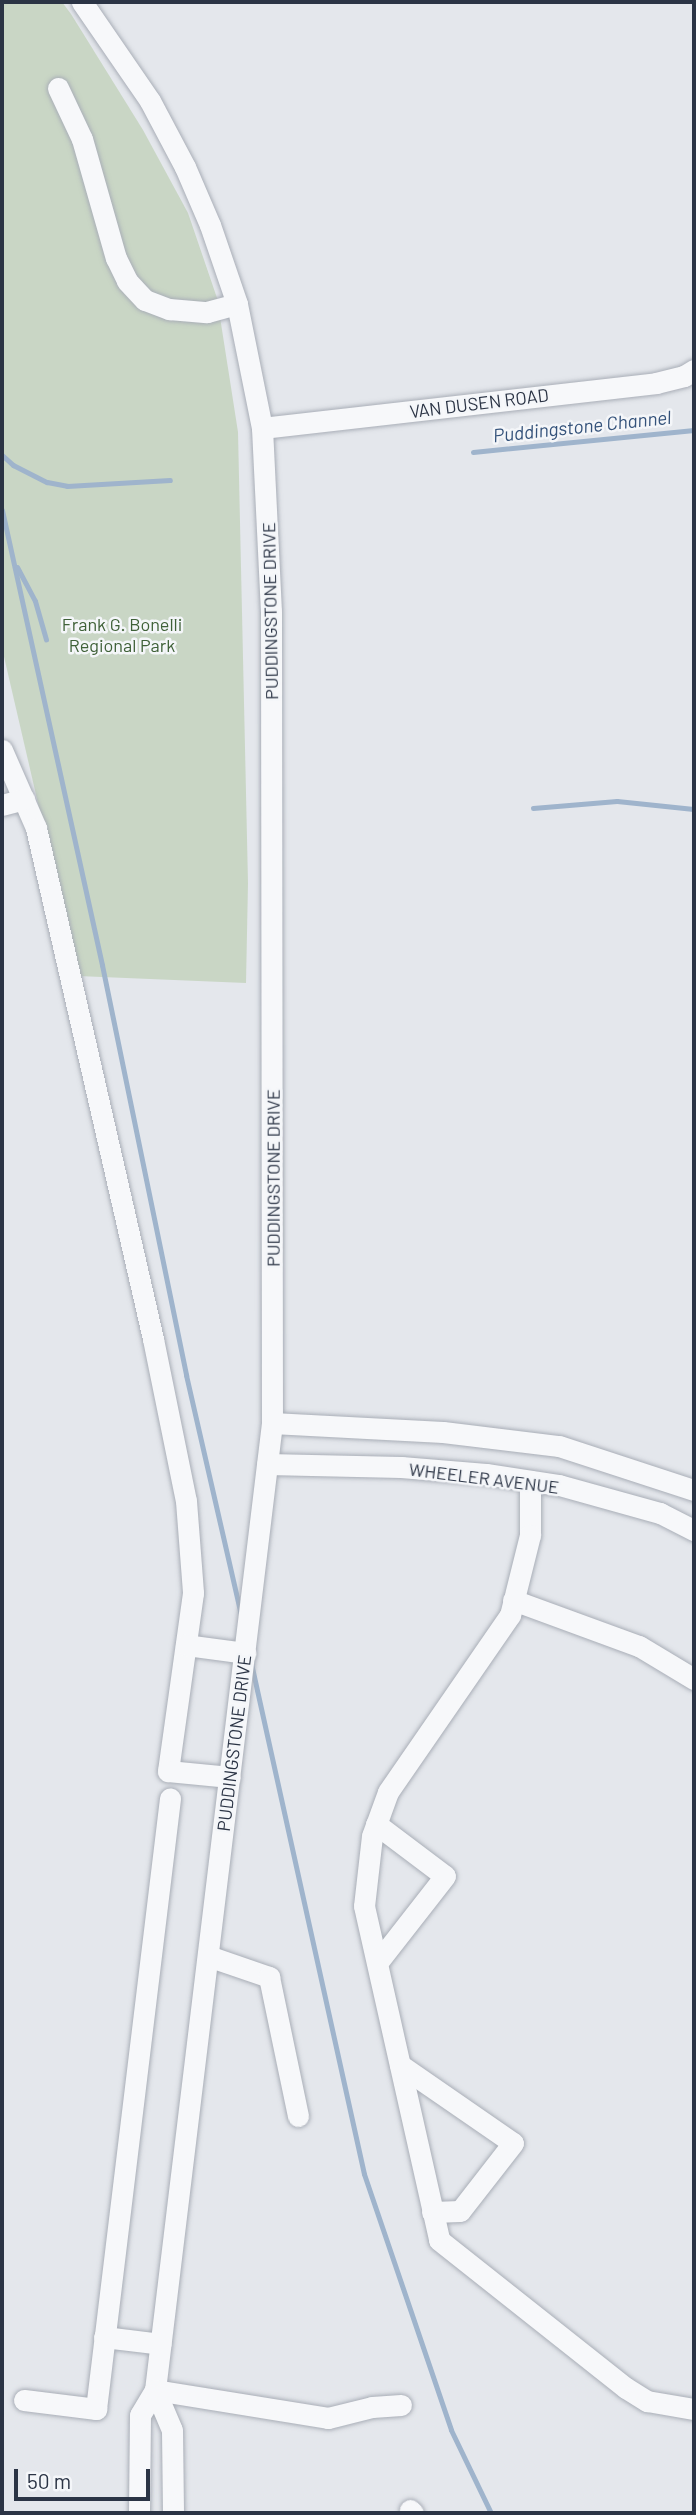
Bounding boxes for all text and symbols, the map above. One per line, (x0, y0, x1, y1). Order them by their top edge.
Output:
street label: VAN DUSEN ROAD (408, 384, 550, 422)
water label: Puddingstone Channel (492, 405, 672, 447)
street label: PUDDINGSTONE DRIVE (258, 522, 282, 700)
park label: Frank G. Bonelli Regional Park (62, 614, 182, 656)
street label: PUDDINGSTONE DRIVE (262, 1089, 284, 1267)
street label: WHEELER AVENUE (408, 1458, 560, 1498)
street label: PUDDINGSTONE DRIVE (212, 1654, 256, 1832)
scale bar (18, 2456, 154, 2500)
text: 50 m (27, 2468, 71, 2493)

